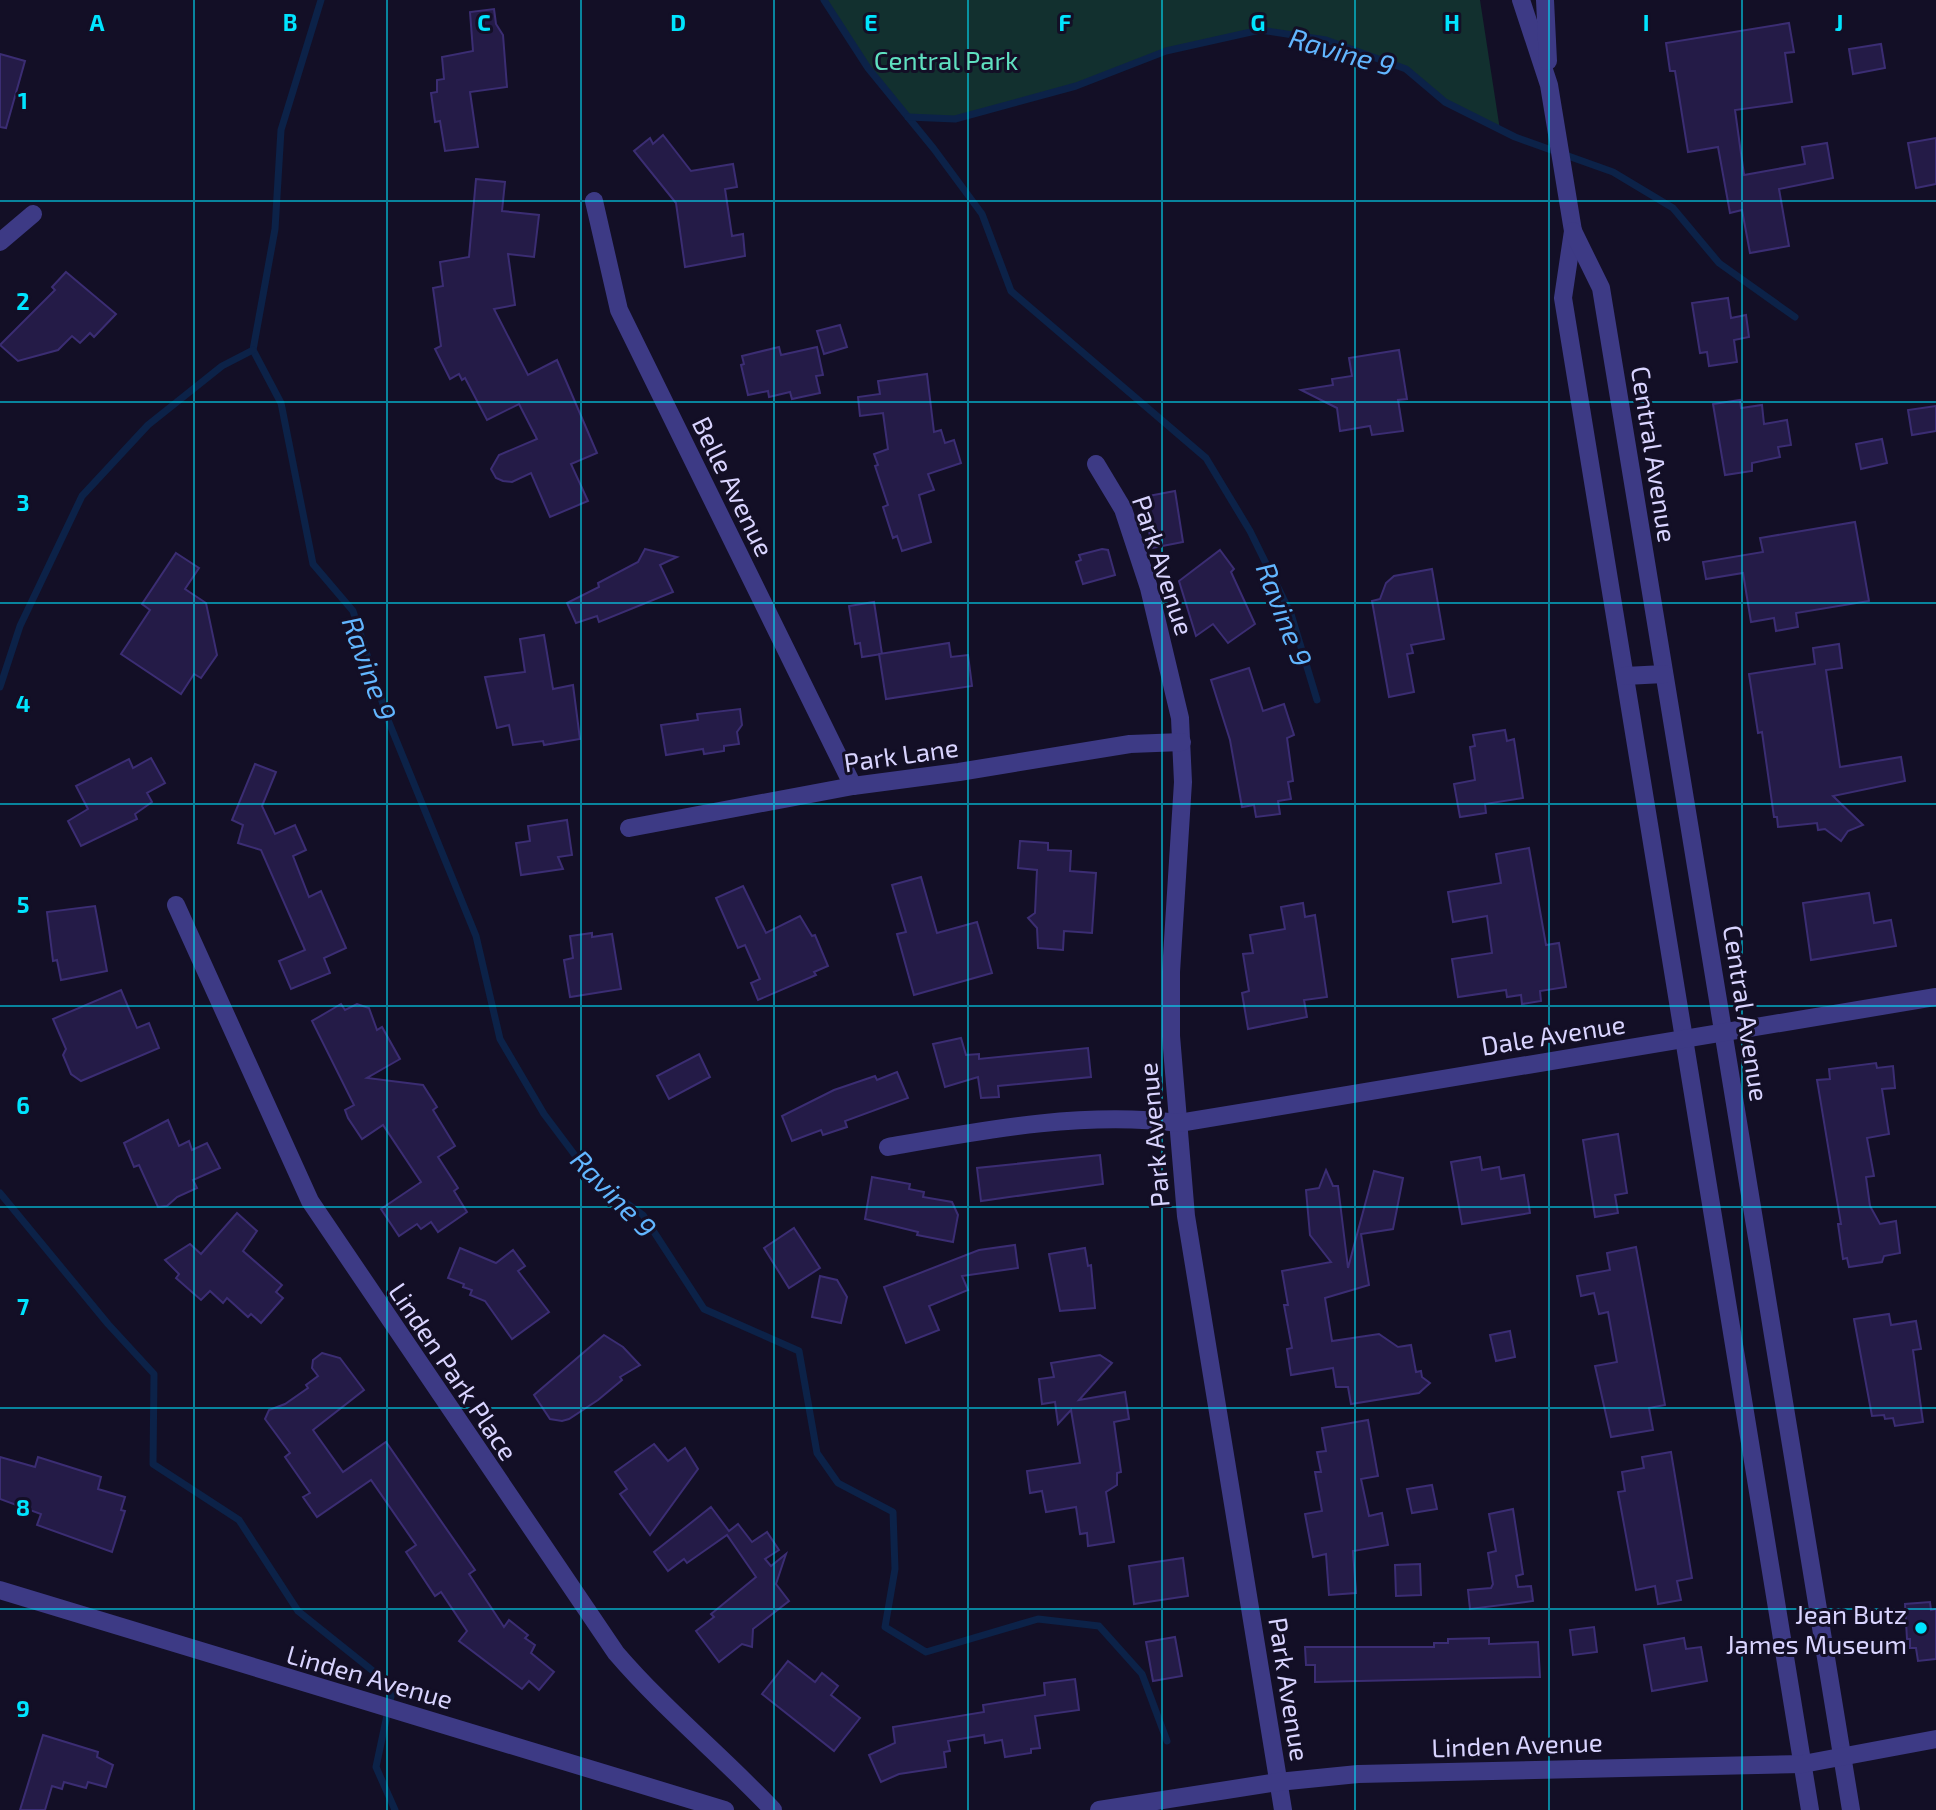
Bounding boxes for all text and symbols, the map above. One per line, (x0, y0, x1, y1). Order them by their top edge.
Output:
text: A (89, 8, 105, 36)
text: B (283, 8, 297, 36)
text: C (477, 8, 491, 36)
text: D (670, 8, 686, 36)
text: E (864, 8, 878, 36)
text: F (1059, 8, 1072, 36)
text: G (1251, 8, 1265, 36)
text: H (1444, 8, 1460, 36)
text: I (1643, 8, 1649, 36)
text: J (1835, 8, 1843, 36)
water label: Ravine 9 (1285, 20, 1399, 82)
park label: Central Park (874, 44, 1018, 75)
text: 1 (18, 86, 28, 114)
text: 2 (16, 287, 30, 315)
street label: Central Avenue (1626, 364, 1684, 544)
street label: Belle Avenue (687, 411, 781, 561)
text: 3 (16, 488, 30, 516)
street label: Park Avenue (1127, 491, 1201, 639)
water label: Ravine 9 (1250, 557, 1320, 671)
water label: Ravine 9 (335, 611, 405, 725)
text: 4 (16, 689, 30, 717)
street label: Park Lane (842, 731, 960, 777)
text: 5 (17, 890, 29, 918)
street label: Central Avenue (1718, 923, 1776, 1103)
street label: Dale Avenue (1479, 1007, 1627, 1061)
street label: Park Avenue (1131, 1061, 1175, 1209)
text: 6 (16, 1091, 30, 1119)
water label: Ravine 9 (564, 1142, 664, 1244)
street label: Linden Park Place (383, 1276, 525, 1466)
text: 7 (17, 1292, 29, 1320)
text: 8 (16, 1493, 30, 1521)
place label: Jean Butz James Museum (1726, 1598, 1907, 1659)
street label: Park Avenue (1263, 1615, 1317, 1763)
marker: Jean Butz James Museum (1913, 1620, 1929, 1636)
street label: Linden Avenue (283, 1638, 457, 1714)
text: 9 (16, 1694, 30, 1722)
street label: Linden Avenue (1431, 1726, 1603, 1762)

